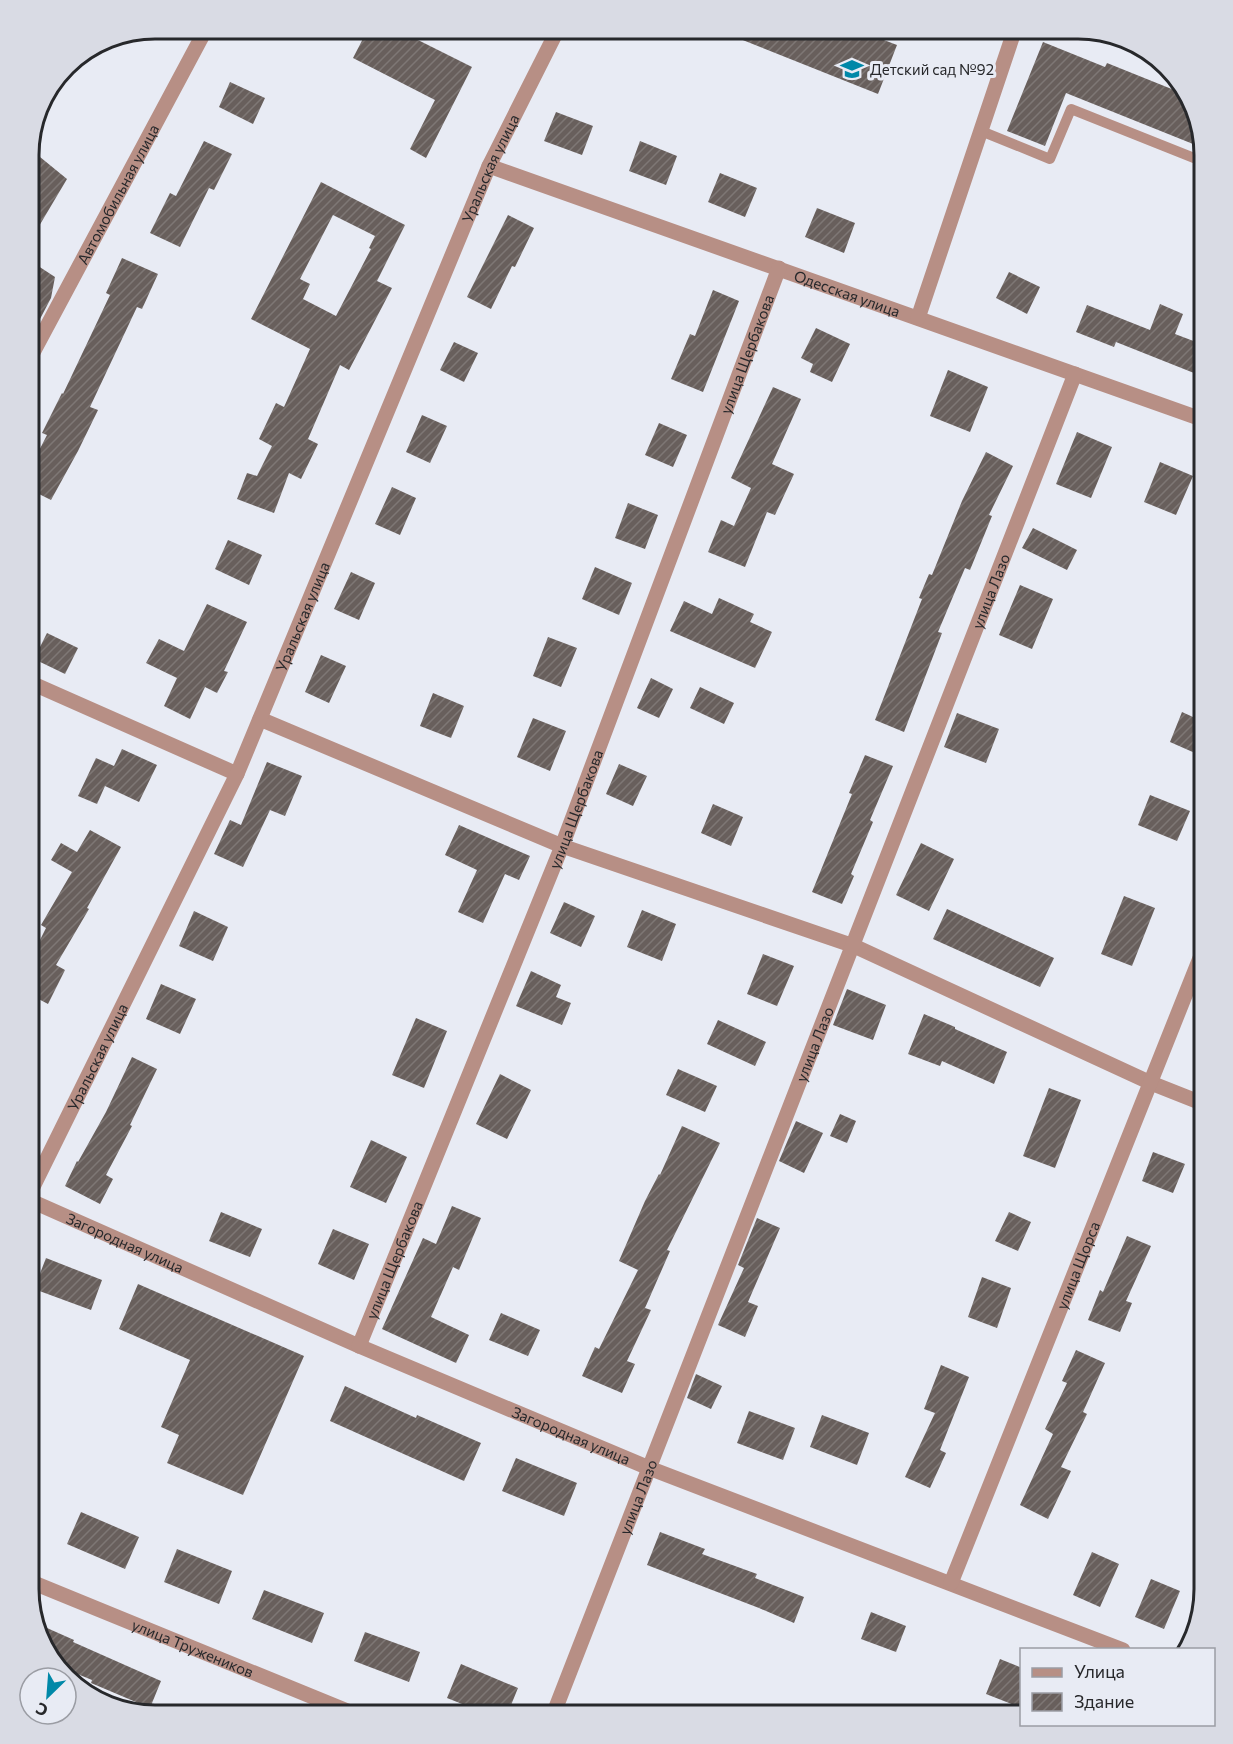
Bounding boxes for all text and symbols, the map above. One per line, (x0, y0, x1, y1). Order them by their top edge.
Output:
school or university icon: Детский сад №92 (839, 56, 865, 82)
place label: Детский сад №92 (870, 60, 994, 78)
street label: Уральская улица (458, 111, 523, 225)
street label: Автомобильная улица (73, 121, 162, 267)
street label: Одесская улица (792, 266, 903, 320)
street label: улица Щербакова (716, 292, 777, 416)
street label: улица Лазо (968, 551, 1013, 631)
street label: Уральская улица (272, 559, 333, 674)
street label: улица Щербакова (545, 747, 606, 871)
street label: Уральская улица (63, 1000, 131, 1113)
street label: улица Лазо (791, 1004, 837, 1084)
street label: улица Щербакова (362, 1198, 426, 1322)
street label: Загородная улица (64, 1209, 186, 1276)
street label: улица Щорса (1052, 1219, 1103, 1312)
street label: Загородная улица (509, 1402, 633, 1468)
street label: улица Лазо (615, 1457, 661, 1537)
street label: улица Тружеников (129, 1615, 256, 1681)
legend (1020, 1648, 1215, 1726)
text: Улица (1074, 1660, 1125, 1682)
north arrow (18, 1666, 78, 1726)
text: Здание (1074, 1690, 1134, 1712)
text: С (32, 1699, 50, 1721)

